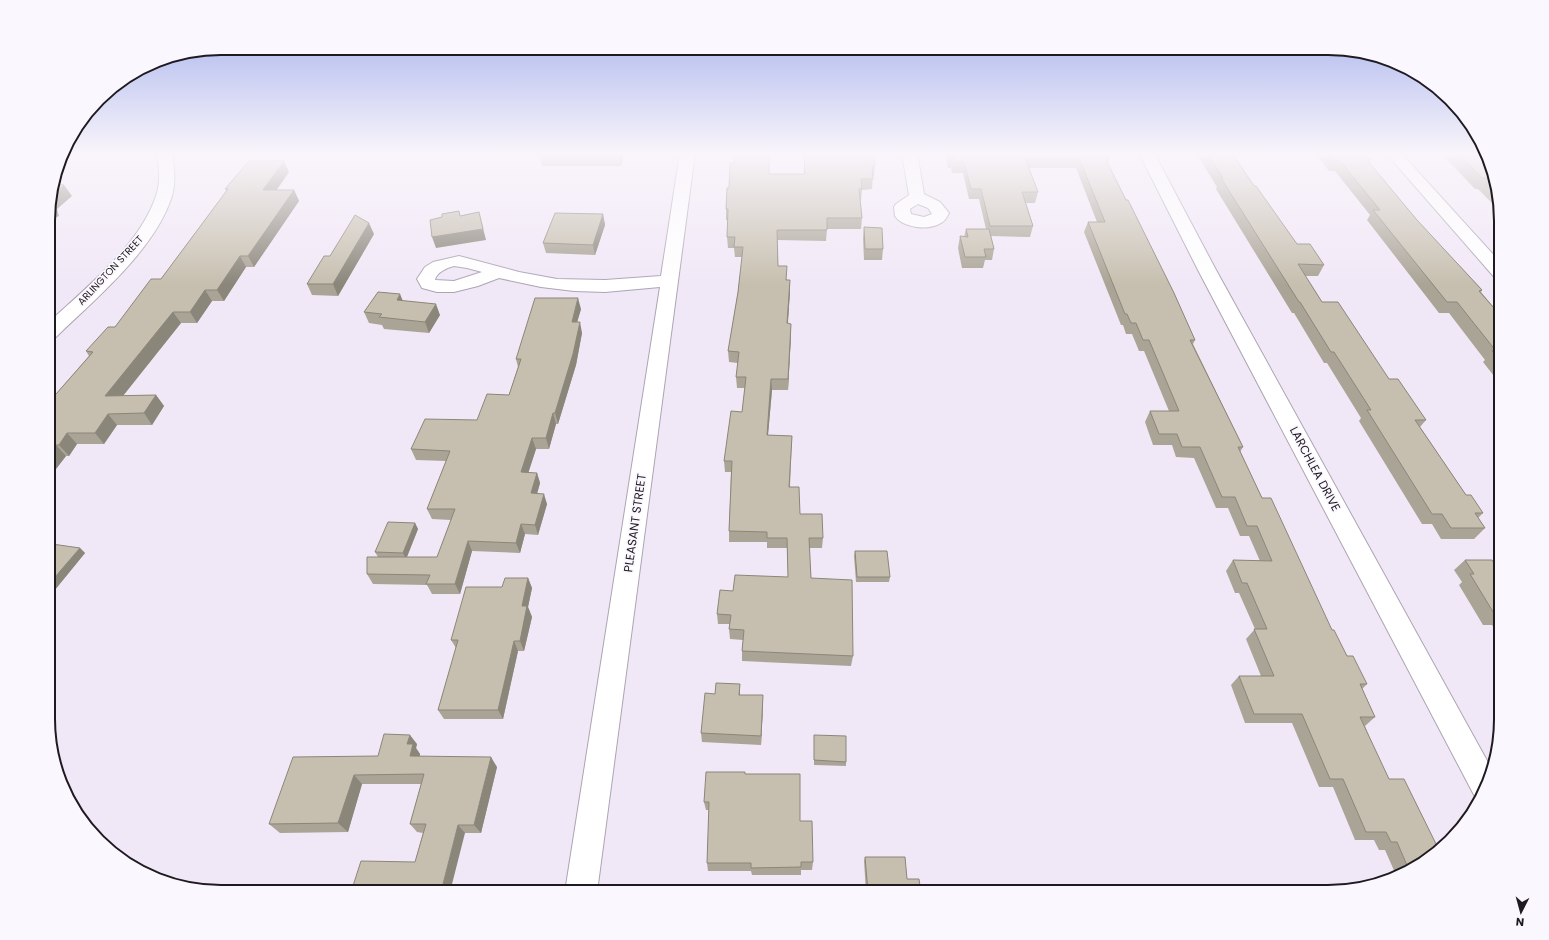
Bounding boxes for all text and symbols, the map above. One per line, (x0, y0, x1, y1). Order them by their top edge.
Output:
street label: ARLINGTON STREET (74, 232, 147, 309)
street label: LARCHLEA DRIVE (1286, 423, 1345, 514)
street label: PLEASANT STREET (619, 472, 650, 573)
north arrow (1501, 892, 1541, 932)
text: N (1515, 914, 1525, 930)

